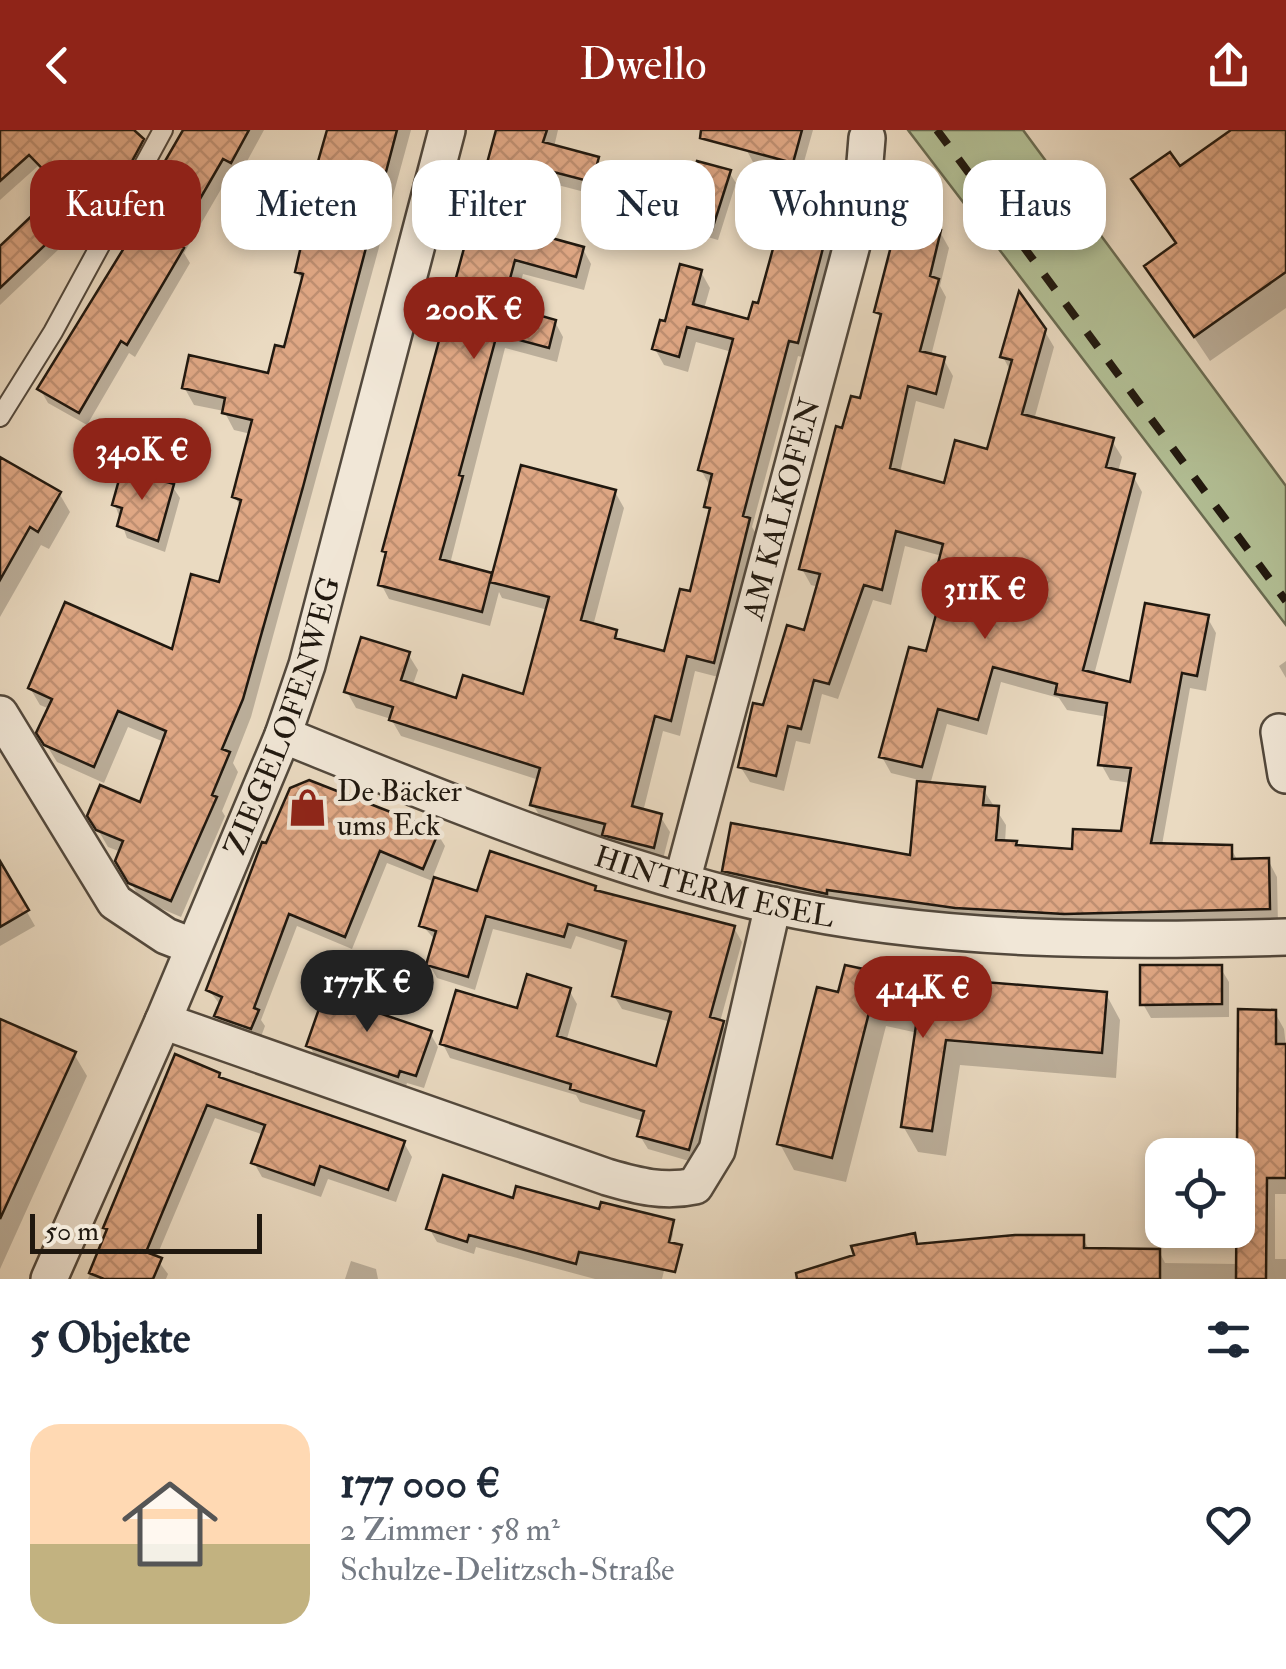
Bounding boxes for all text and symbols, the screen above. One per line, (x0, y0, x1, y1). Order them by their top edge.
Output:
text: Dwello (579, 37, 707, 93)
icon: back (30, 38, 85, 93)
icon: share (1201, 38, 1256, 93)
chip: Kaufen (30, 160, 201, 250)
chip: Mieten (221, 160, 392, 250)
chip: Filter (412, 160, 561, 250)
chip: Neu (581, 160, 715, 250)
chip: Wohnung (735, 160, 943, 250)
chip: Haus (963, 160, 1106, 250)
pin: 200K € (393, 277, 555, 362)
text: 200K € (426, 289, 522, 329)
street label: AM KALKOFEN (734, 394, 829, 625)
pin: 340K € (61, 418, 223, 503)
text: 340K € (95, 430, 189, 470)
pin: 311K € (904, 557, 1066, 642)
text: 311K € (944, 569, 1026, 609)
street label: ZIEGELOFENWEG (216, 573, 348, 861)
place label: De Bäcker ums Eck (337, 773, 462, 844)
shop icon: De Bäcker ums Eck (286, 787, 328, 829)
street label: HINTERM ESEL (590, 837, 837, 935)
pin: 177K € (286, 950, 448, 1035)
pin: 414K € (842, 956, 1004, 1041)
text: 177K € (323, 962, 411, 1002)
text: 414K € (876, 968, 970, 1008)
map controls (1145, 1138, 1255, 1248)
button: locate (1145, 1138, 1255, 1248)
scale bar (30, 1209, 262, 1254)
text: 50 m (45, 1214, 99, 1249)
icon: filters (1201, 1312, 1256, 1367)
text: 5 Objekte (30, 1313, 190, 1365)
text: 177 000 € (340, 1458, 500, 1510)
icon: home (110, 1464, 230, 1584)
icon: heart (1201, 1497, 1256, 1552)
text: 2 Zimmer · 58 m² (340, 1510, 560, 1550)
text: Schulze-Delitzsch-Straße (340, 1550, 674, 1590)

